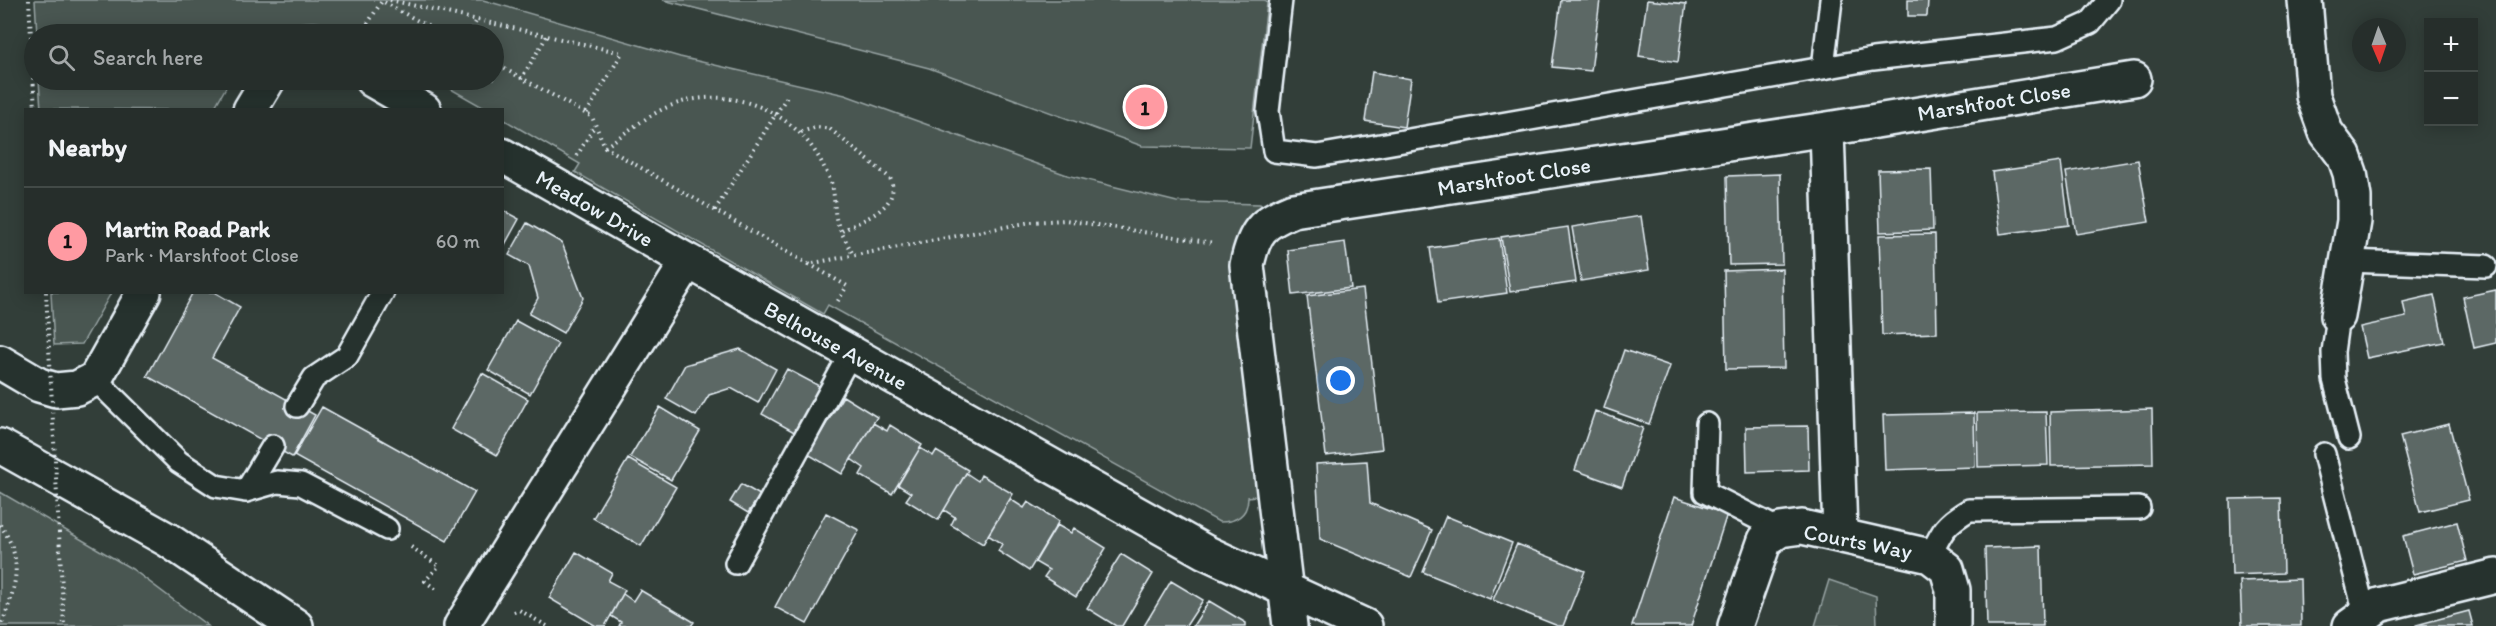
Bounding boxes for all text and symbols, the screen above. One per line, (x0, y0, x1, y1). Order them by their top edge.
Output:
north arrow (2352, 18, 2406, 72)
map controls (2424, 18, 2478, 126)
button: + (2424, 18, 2478, 72)
search box (24, 24, 504, 90)
icon: search (45, 41, 78, 74)
text: Search here (93, 44, 203, 71)
button: − (2424, 72, 2478, 126)
street label: Marshfoot Close (1916, 76, 2073, 127)
pin: 1 (1126, 84, 1164, 130)
text: Nearby (48, 131, 127, 163)
street label: Marshfoot Close (1436, 151, 1593, 202)
street label: Meadow Drive (531, 164, 658, 253)
text: Martin Road Park (105, 216, 270, 243)
text: 1 (63, 229, 72, 253)
text: 60 m (436, 229, 480, 253)
text: Park · Marshfoot Close (105, 243, 299, 267)
street label: Belhouse Avenue (759, 295, 912, 396)
your location (1326, 366, 1355, 395)
street label: Courts Way (1801, 518, 1915, 565)

